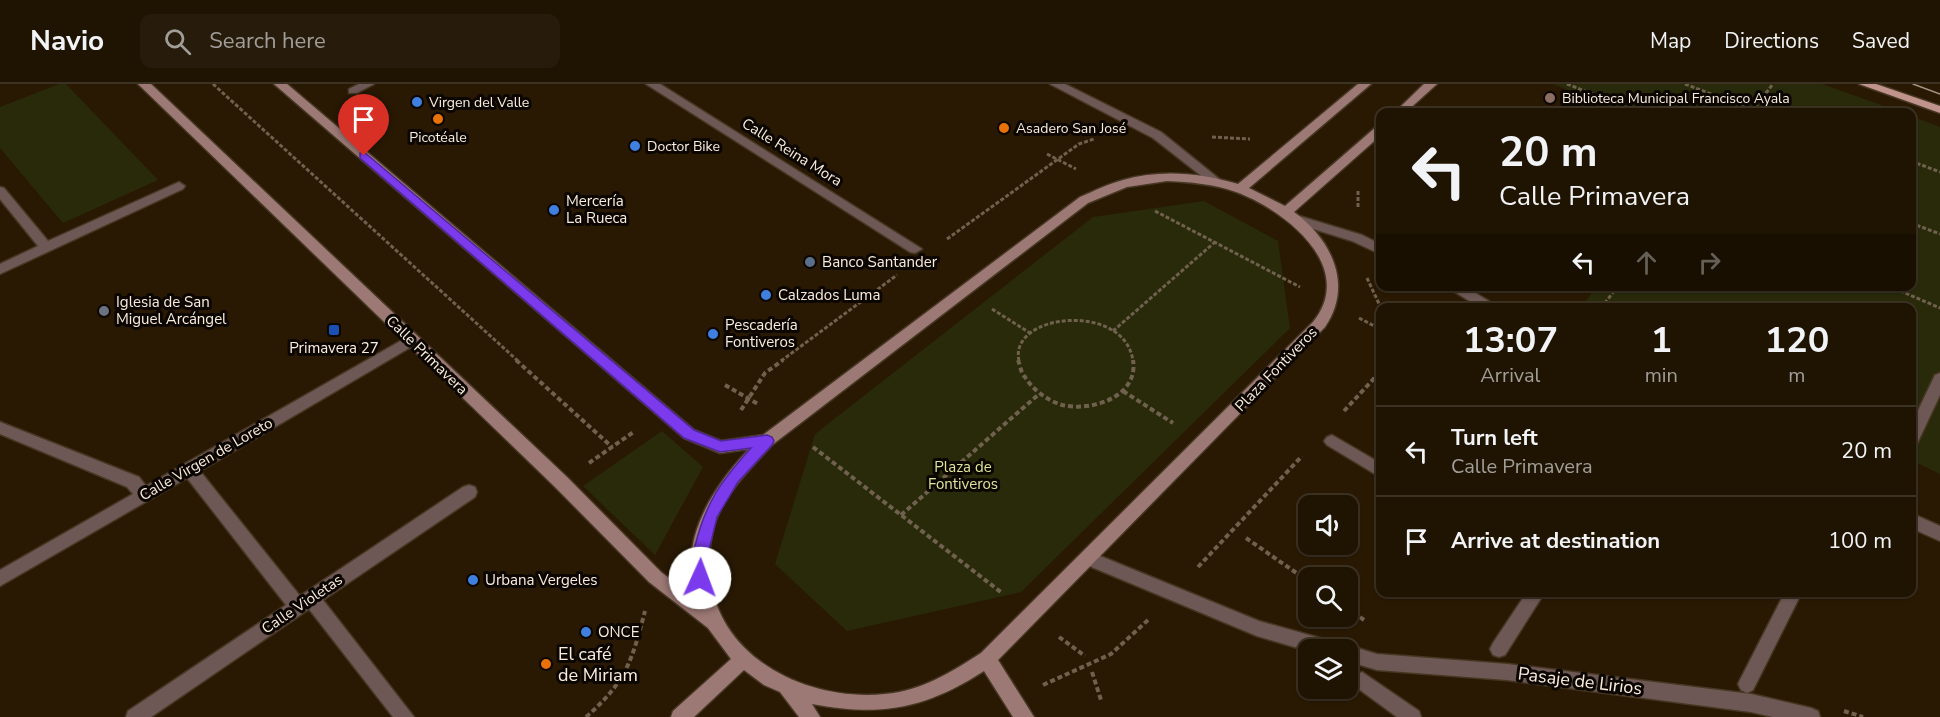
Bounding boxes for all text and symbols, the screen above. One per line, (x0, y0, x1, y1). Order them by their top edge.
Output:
search box (140, 14, 560, 68)
text: Navio (30, 22, 104, 60)
icon: search (161, 25, 194, 58)
text: Search here (209, 26, 326, 56)
text: Map (1650, 27, 1691, 55)
text: Directions (1724, 27, 1819, 55)
text: Saved (1852, 27, 1910, 55)
place label: Biblioteca Municipal Francisco Ayala (1562, 89, 1790, 108)
marker: Biblioteca Municipal Francisco Ayala (1543, 91, 1557, 105)
place label: Virgen del Valle (428, 93, 529, 112)
pin (338, 94, 389, 156)
marker: Virgen del Valle (410, 95, 424, 109)
icon: arrive (347, 103, 380, 136)
marker: Picotéale (431, 112, 445, 126)
street label: Calle Reina Mora (738, 113, 846, 191)
place label: Asadero San José (1016, 119, 1126, 138)
marker: Asadero San José (997, 121, 1011, 135)
text: 20 m (1499, 124, 1598, 181)
place label: Picotéale (409, 128, 467, 147)
icon: left (1400, 132, 1478, 210)
place label: Doctor Bike (647, 137, 720, 156)
marker: Doctor Bike (628, 139, 642, 153)
text: Calle Primavera (1499, 178, 1690, 215)
place label: Mercería La Rueca (566, 191, 627, 228)
marker: Mercería La Rueca (547, 203, 561, 217)
icon: left (1567, 246, 1600, 279)
icon: ahead (1630, 246, 1663, 279)
icon: right (1693, 246, 1726, 279)
place label: Banco Santander (822, 252, 938, 272)
marker: Banco Santander (803, 255, 817, 269)
place label: Calzados Luma (778, 285, 880, 305)
marker: Calzados Luma (759, 288, 773, 302)
place label: Iglesia de San Miguel Arcángel (116, 292, 227, 329)
marker: Iglesia de San Miguel Arcángel (97, 304, 111, 318)
street label: Calle Primavera (382, 311, 472, 399)
place label: Pescadería Fontiveros (725, 315, 798, 352)
text: 13:07 (1463, 316, 1558, 365)
text: 1 (1650, 316, 1672, 365)
text: 120 (1764, 316, 1829, 365)
street label: Plaza Fontiveros (1230, 322, 1322, 416)
marker: Primavera 27 (327, 323, 341, 337)
marker: Pescadería Fontiveros (706, 327, 720, 341)
place label: Primavera 27 (289, 338, 379, 358)
text: Arrival (1480, 362, 1540, 389)
text: min (1645, 362, 1678, 389)
text: m (1788, 362, 1805, 389)
street label: Calle Virgen de Loreto (136, 413, 276, 505)
text: Turn left (1451, 423, 1538, 453)
icon: left (1400, 435, 1433, 468)
text: 20 m (1841, 436, 1892, 466)
text: Calle Primavera (1451, 453, 1593, 480)
park label: Plaza de Fontiveros (928, 457, 998, 494)
map controls (1298, 495, 1358, 699)
button: sound (1298, 495, 1358, 555)
icon: arrive (1400, 525, 1433, 558)
text: Arrive at destination (1451, 526, 1660, 556)
text: 100 m (1828, 526, 1892, 556)
position arrow (668, 546, 732, 610)
button: search (1298, 567, 1358, 627)
street label: Calle Violetas (258, 570, 346, 638)
place label: Urbana Vergeles (485, 570, 597, 590)
marker: Urbana Vergeles (466, 573, 480, 587)
place label: ONCE (598, 622, 639, 642)
marker: ONCE (579, 625, 593, 639)
button: layers (1298, 639, 1358, 699)
place label: El café de Miriam (558, 642, 638, 687)
marker: El café de Miriam (539, 657, 553, 671)
street label: Pasaje de Lirios (1516, 661, 1644, 701)

